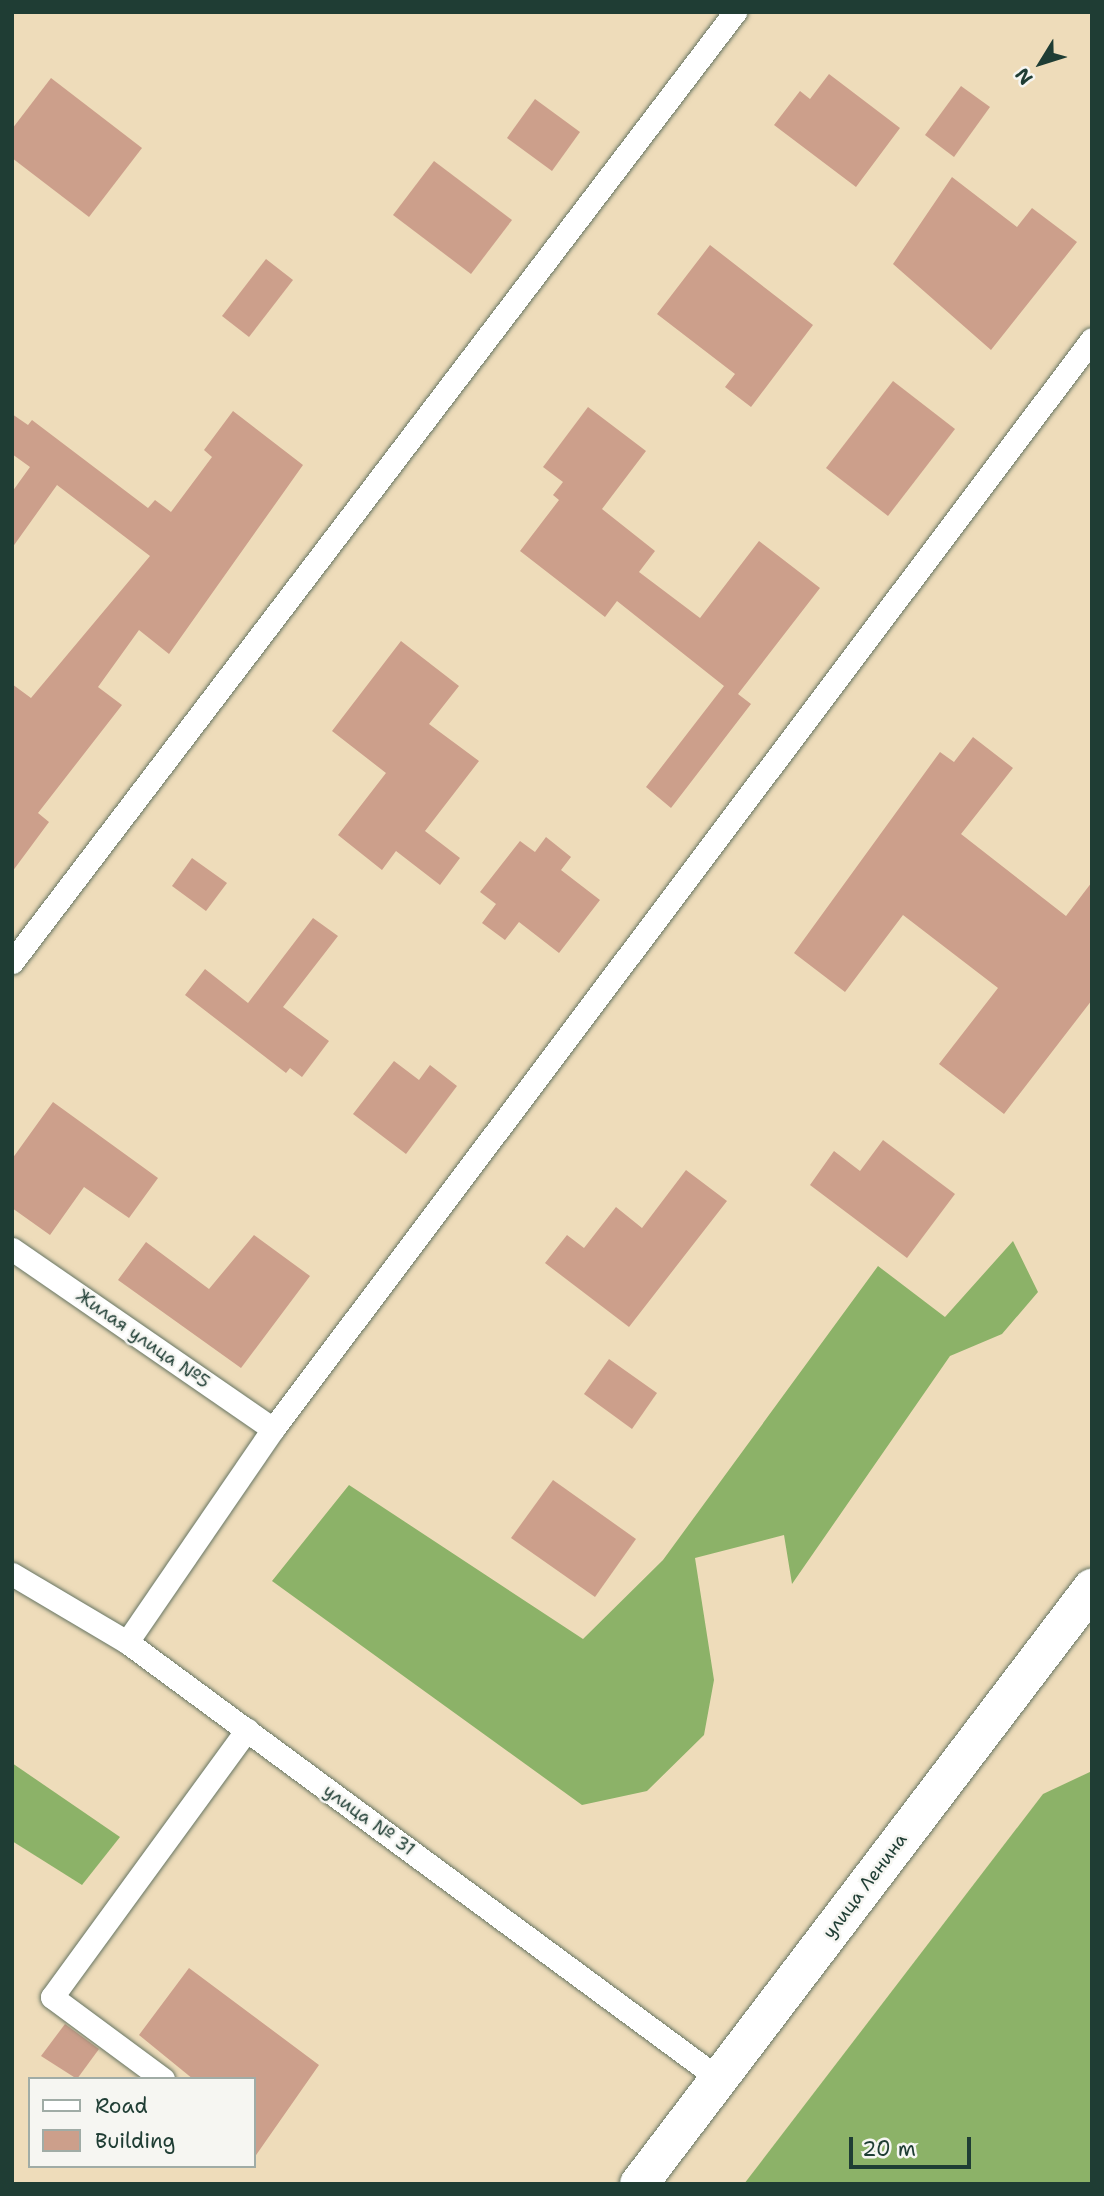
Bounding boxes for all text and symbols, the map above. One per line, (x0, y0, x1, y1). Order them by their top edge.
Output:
north arrow (1006, 28, 1076, 98)
text: N (1010, 63, 1039, 90)
street label: Жилая улица №5 (72, 1285, 214, 1393)
street label: улица № 31 (319, 1780, 419, 1860)
street label: улица Ленина (818, 1829, 912, 1943)
legend (28, 2077, 256, 2168)
text: Road (95, 2092, 148, 2120)
scale bar (852, 2122, 974, 2166)
text: Building (95, 2127, 175, 2155)
text: 20 m (862, 2135, 916, 2163)

